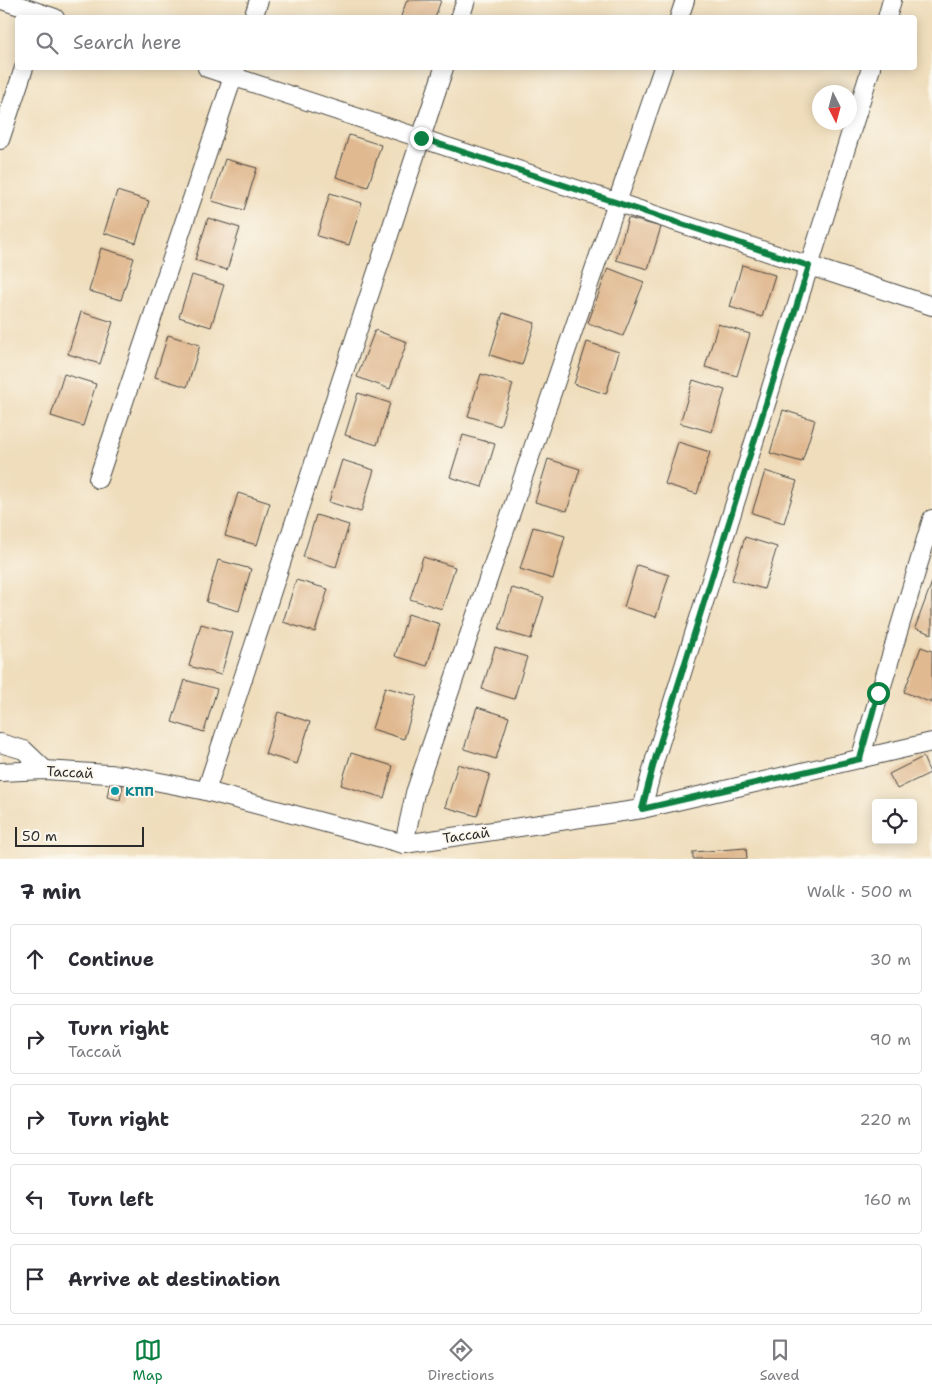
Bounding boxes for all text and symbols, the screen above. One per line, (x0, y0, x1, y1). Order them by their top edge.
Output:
search box (15, 15, 917, 70)
icon: search (33, 29, 61, 57)
text: Search here (73, 30, 182, 55)
north arrow (812, 85, 857, 130)
route end (410, 127, 433, 150)
route start (867, 682, 890, 705)
street label: Тассай (46, 762, 94, 782)
place label: КПП (125, 782, 154, 800)
marker: КПП (109, 785, 121, 797)
map controls (872, 799, 917, 844)
button: locate (872, 799, 917, 844)
street label: Тассай (441, 823, 491, 847)
scale bar (15, 824, 144, 847)
text: 50 m (22, 827, 57, 845)
text: 7 min (20, 878, 81, 906)
text: Walk · 500 m (807, 881, 912, 902)
icon: ahead (21, 945, 49, 973)
text: Continue (68, 947, 154, 972)
text: 30 m (870, 949, 911, 970)
text: Turn right (68, 1016, 169, 1041)
icon: right (21, 1025, 49, 1053)
text: 90 m (870, 1029, 911, 1050)
text: Тассай (68, 1041, 122, 1062)
icon: right (21, 1105, 49, 1133)
text: Turn right (68, 1107, 169, 1132)
text: 220 m (859, 1109, 911, 1130)
icon: left (21, 1185, 49, 1213)
text: Turn left (68, 1187, 154, 1212)
text: 160 m (864, 1189, 911, 1210)
icon: arrive (21, 1265, 49, 1293)
text: Arrive at destination (68, 1267, 280, 1292)
tab: Map (133, 1336, 163, 1384)
tab: Directions (428, 1336, 494, 1384)
tab: Saved (760, 1336, 799, 1384)

